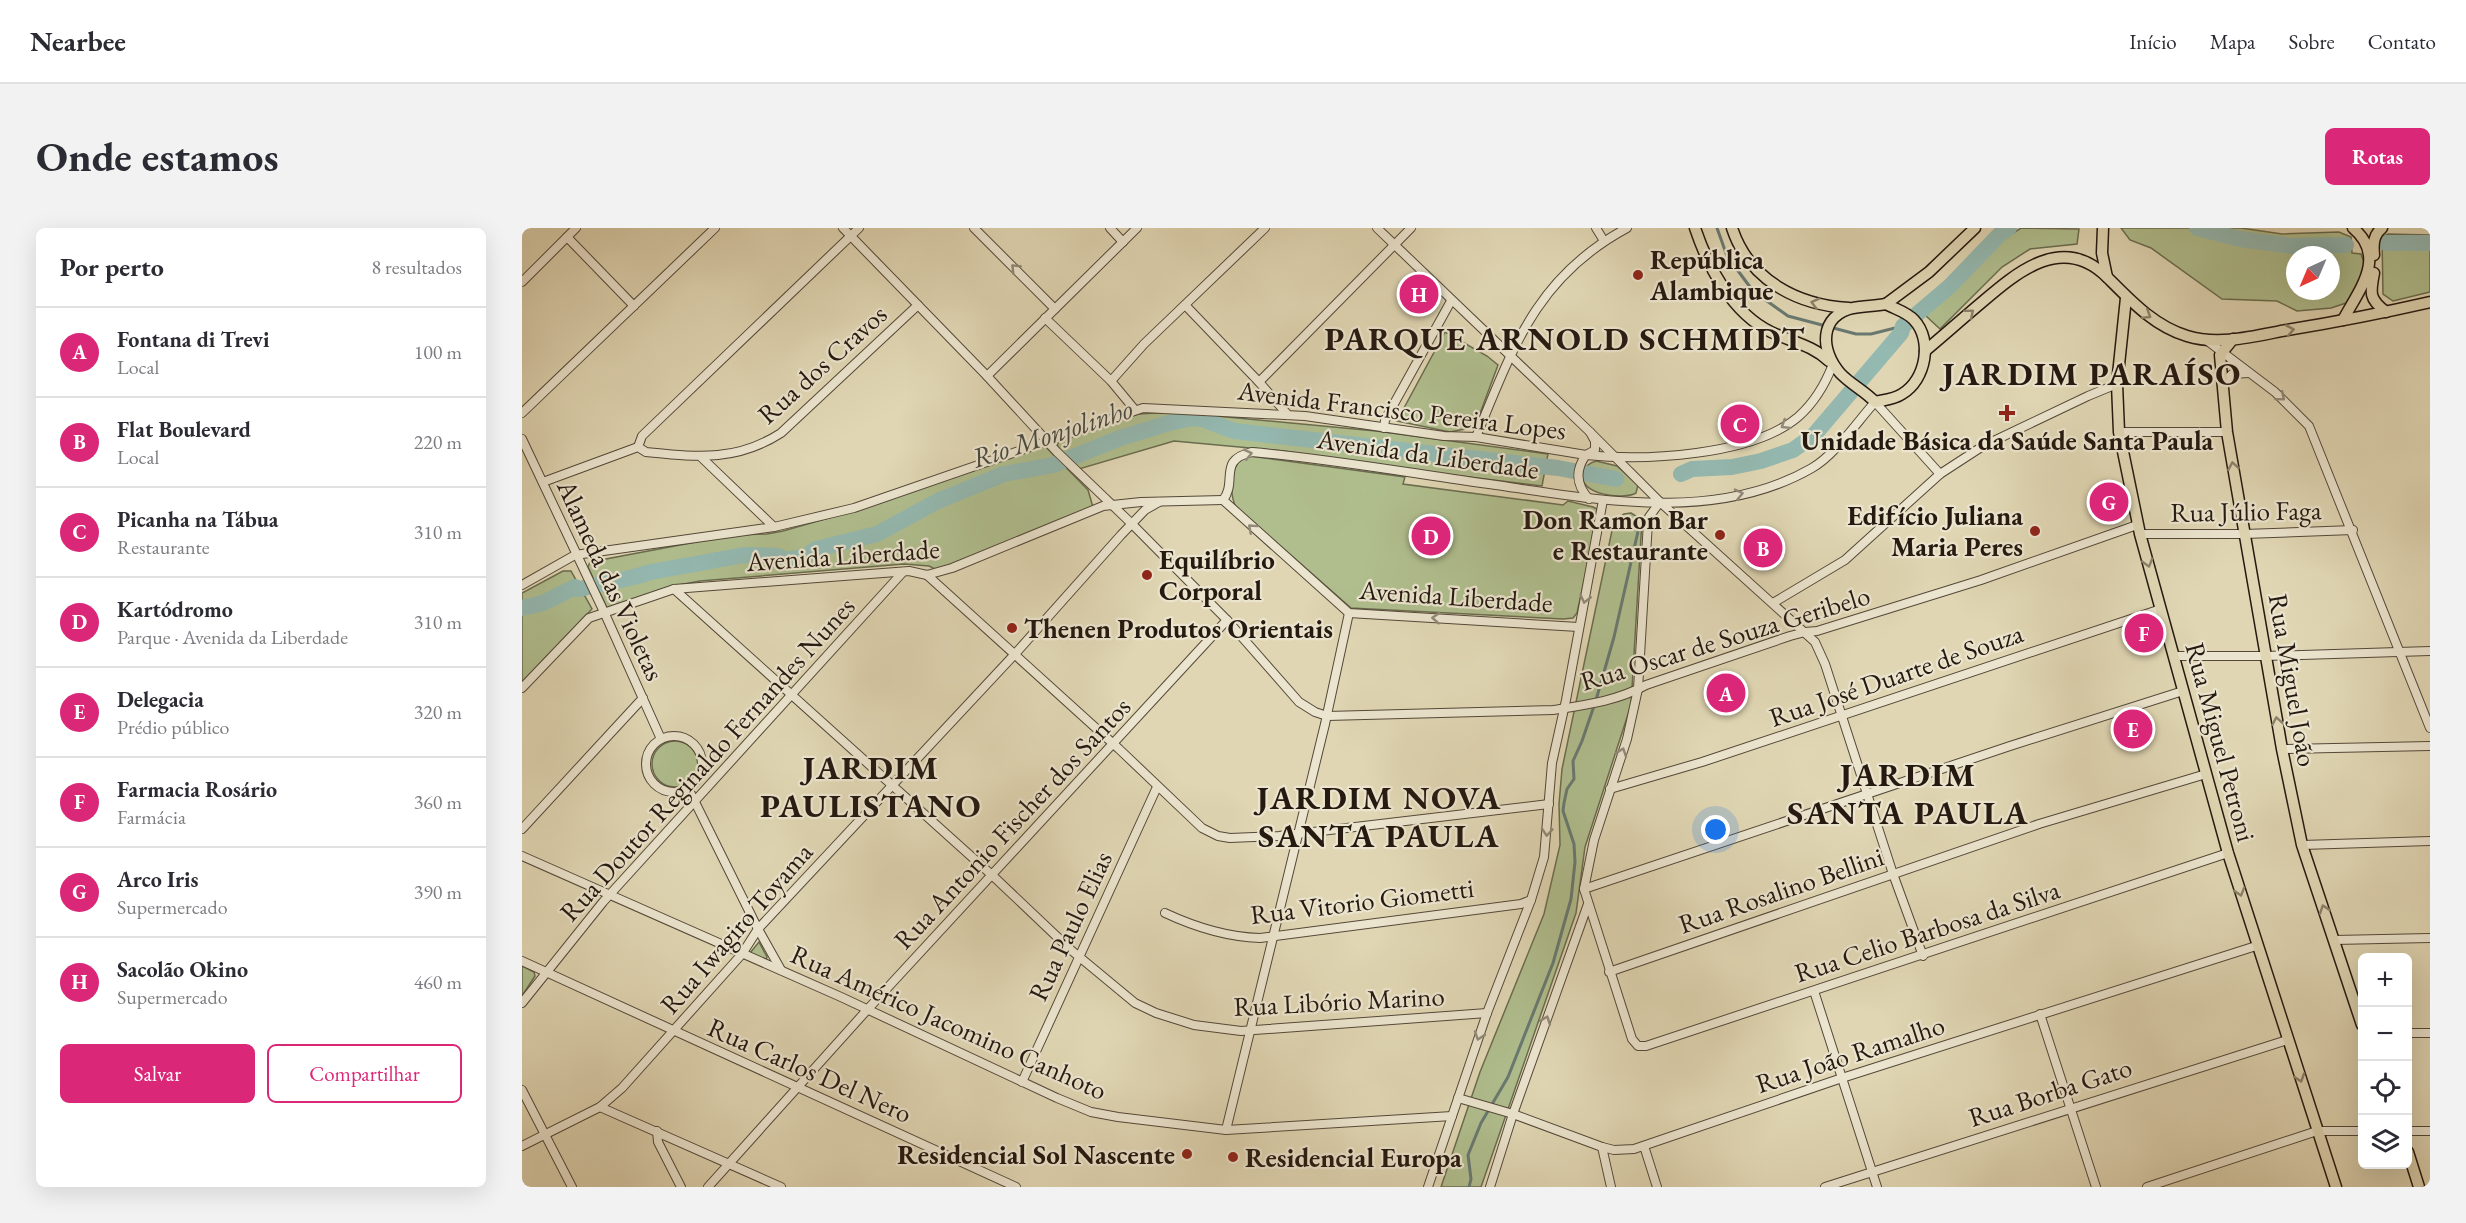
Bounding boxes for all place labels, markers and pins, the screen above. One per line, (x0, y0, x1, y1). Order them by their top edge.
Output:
place label: República Alambique (1649, 242, 1774, 308)
marker: República Alambique (1631, 268, 1645, 282)
pin: H (1400, 272, 1438, 316)
pin: C (1720, 402, 1760, 446)
marker: Unidade Básica da Saúde Santa Paula (1998, 404, 2016, 422)
place label: Unidade Básica da Saúde Santa Paula (1801, 423, 2214, 458)
pin: G (2090, 480, 2128, 524)
place label: Edifício Juliana Maria Peres (1847, 498, 2023, 564)
place label: Don Ramon Bar e Restaurante (1523, 502, 1709, 568)
pin: D (1412, 514, 1450, 558)
marker: Edifício Juliana Maria Peres (2028, 524, 2042, 538)
pin: B (1744, 526, 1782, 570)
marker: Don Ramon Bar e Restaurante (1713, 528, 1727, 542)
place label: Equilíbrio Corporal (1159, 542, 1275, 608)
marker: Equilíbrio Corporal (1140, 568, 1154, 582)
pin: F (2124, 610, 2164, 656)
place label: Thenen Produtos Orientais (1024, 611, 1333, 646)
marker: Thenen Produtos Orientais (1005, 621, 1019, 635)
pin: A (1706, 670, 1746, 716)
pin: E (2114, 706, 2152, 752)
place label: Residencial Sol Nascente (897, 1137, 1175, 1172)
place label: Residencial Europa (1245, 1140, 1462, 1175)
marker: Residencial Sol Nascente (1180, 1147, 1194, 1161)
marker: Residencial Europa (1226, 1150, 1240, 1164)

